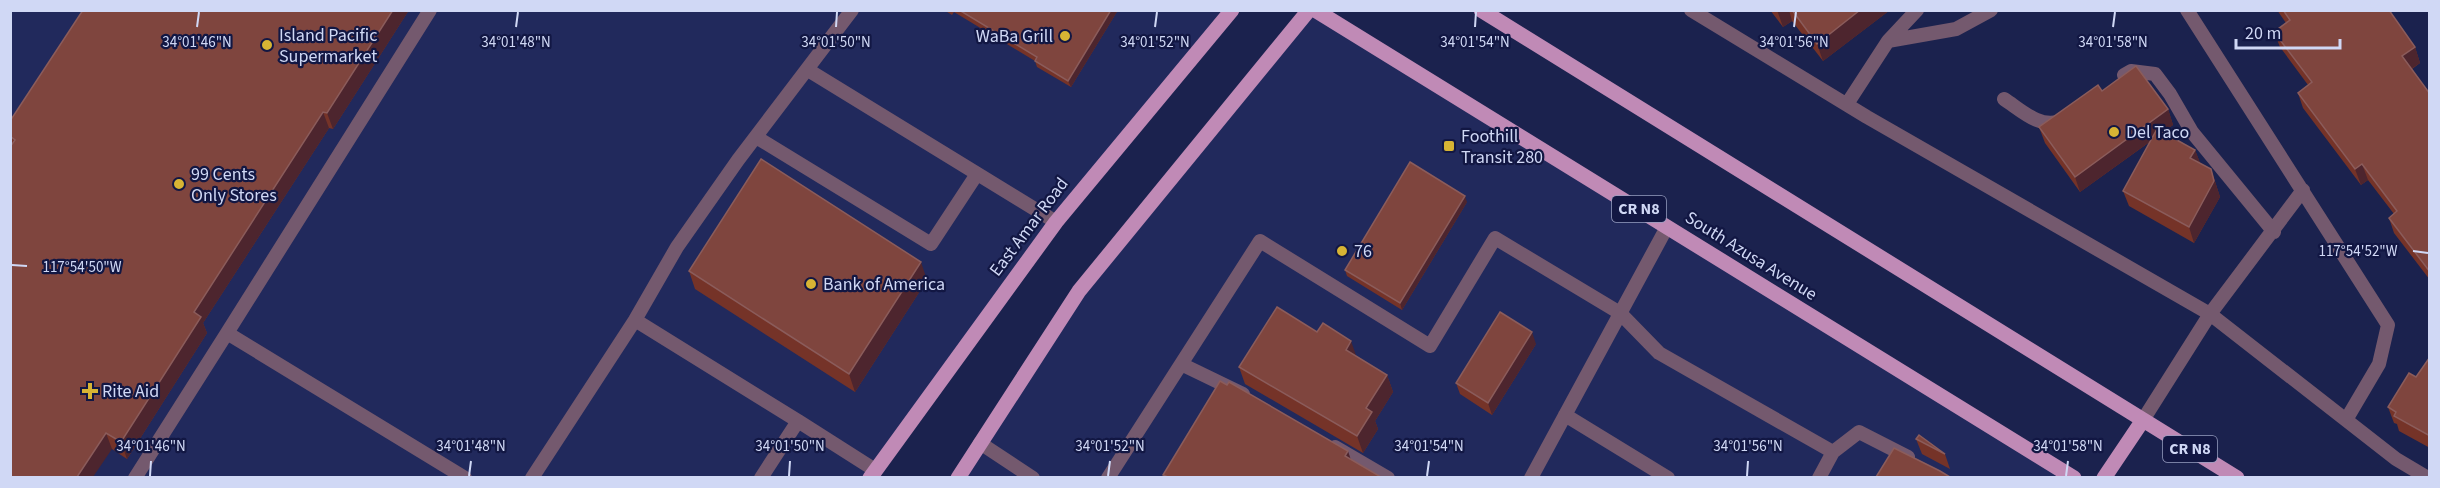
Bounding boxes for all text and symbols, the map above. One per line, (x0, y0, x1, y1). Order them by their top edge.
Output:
scale bar (2236, 12, 2340, 50)
text: 20 m (2245, 21, 2281, 46)
place label: Island Pacific Supermarket (279, 23, 377, 69)
place label: WaBa Grill (976, 24, 1053, 49)
marker: WaBa Grill (1058, 29, 1072, 43)
text: 34°01'46"N (162, 32, 232, 53)
text: 34°01'48"N (481, 32, 551, 53)
text: 34°01'50"N (801, 32, 871, 53)
text: 34°01'52"N (1120, 32, 1190, 53)
text: 34°01'54"N (1440, 32, 1510, 53)
text: 34°01'56"N (1759, 32, 1829, 53)
text: 34°01'58"N (2078, 32, 2148, 53)
marker: Island Pacific Supermarket (260, 38, 274, 52)
place label: Del Taco (2126, 120, 2189, 145)
place label: Foothill Transit 280 (1461, 124, 1543, 170)
marker: Del Taco (2107, 125, 2121, 139)
marker: Foothill Transit 280 (1442, 139, 1456, 153)
place label: 99 Cents Only Stores (191, 162, 277, 208)
street label: East Amar Road (984, 172, 1074, 282)
marker: 99 Cents Only Stores (172, 177, 186, 191)
road number: CR N8 (1612, 196, 1666, 222)
street label: South Azusa Avenue (1680, 205, 1822, 307)
place label: 76 (1354, 239, 1372, 264)
text: 117°54'52"W (2318, 241, 2398, 262)
marker: 76 (1335, 244, 1349, 258)
text: 117°54'50"W (42, 257, 122, 278)
place label: Bank of America (823, 272, 945, 297)
marker: Bank of America (804, 277, 818, 291)
place label: Rite Aid (102, 379, 159, 404)
marker: Rite Aid (83, 384, 97, 398)
text: 34°01'46"N (116, 436, 186, 457)
text: 34°01'48"N (436, 436, 506, 457)
text: 34°01'50"N (755, 436, 825, 457)
text: 34°01'52"N (1075, 436, 1145, 457)
text: 34°01'54"N (1394, 436, 1464, 457)
text: 34°01'56"N (1713, 436, 1783, 457)
text: 34°01'58"N (2033, 436, 2103, 457)
road number: CR N8 (2163, 436, 2217, 462)

